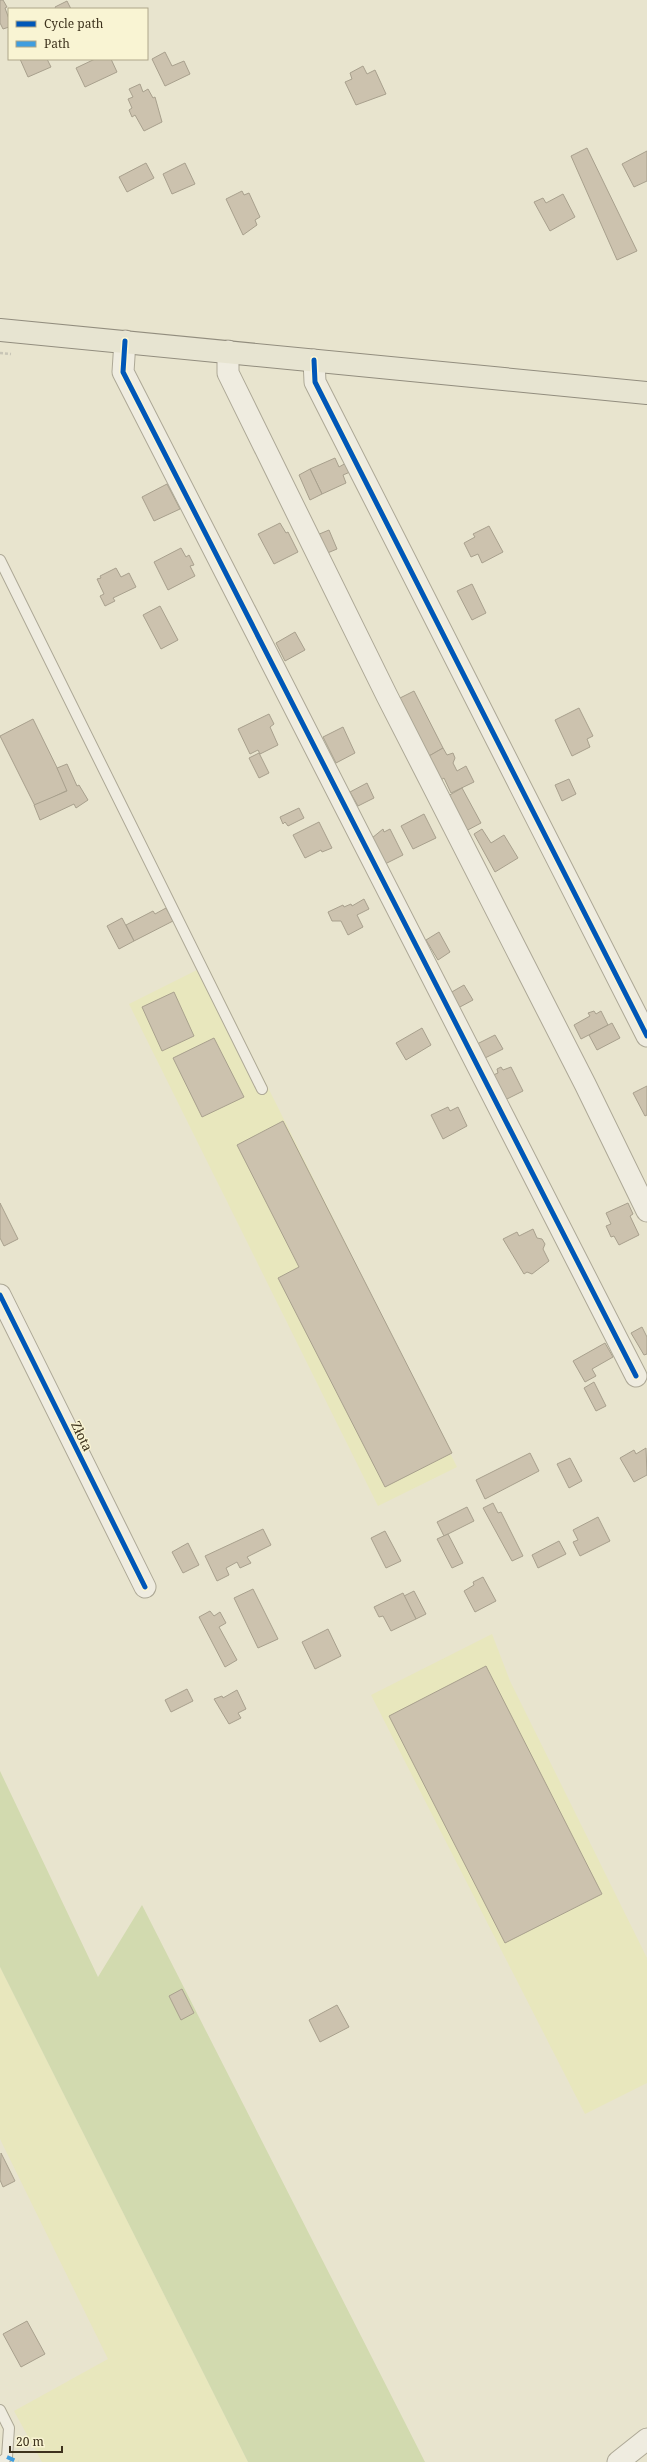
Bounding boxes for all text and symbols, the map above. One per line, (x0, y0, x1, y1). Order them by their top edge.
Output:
legend (8, 8, 148, 60)
text: Cycle path (44, 15, 104, 32)
text: Path (44, 35, 70, 52)
street label: Złota (67, 1418, 97, 1454)
scale bar (10, 2428, 62, 2454)
text: 20 m (16, 2433, 44, 2450)

